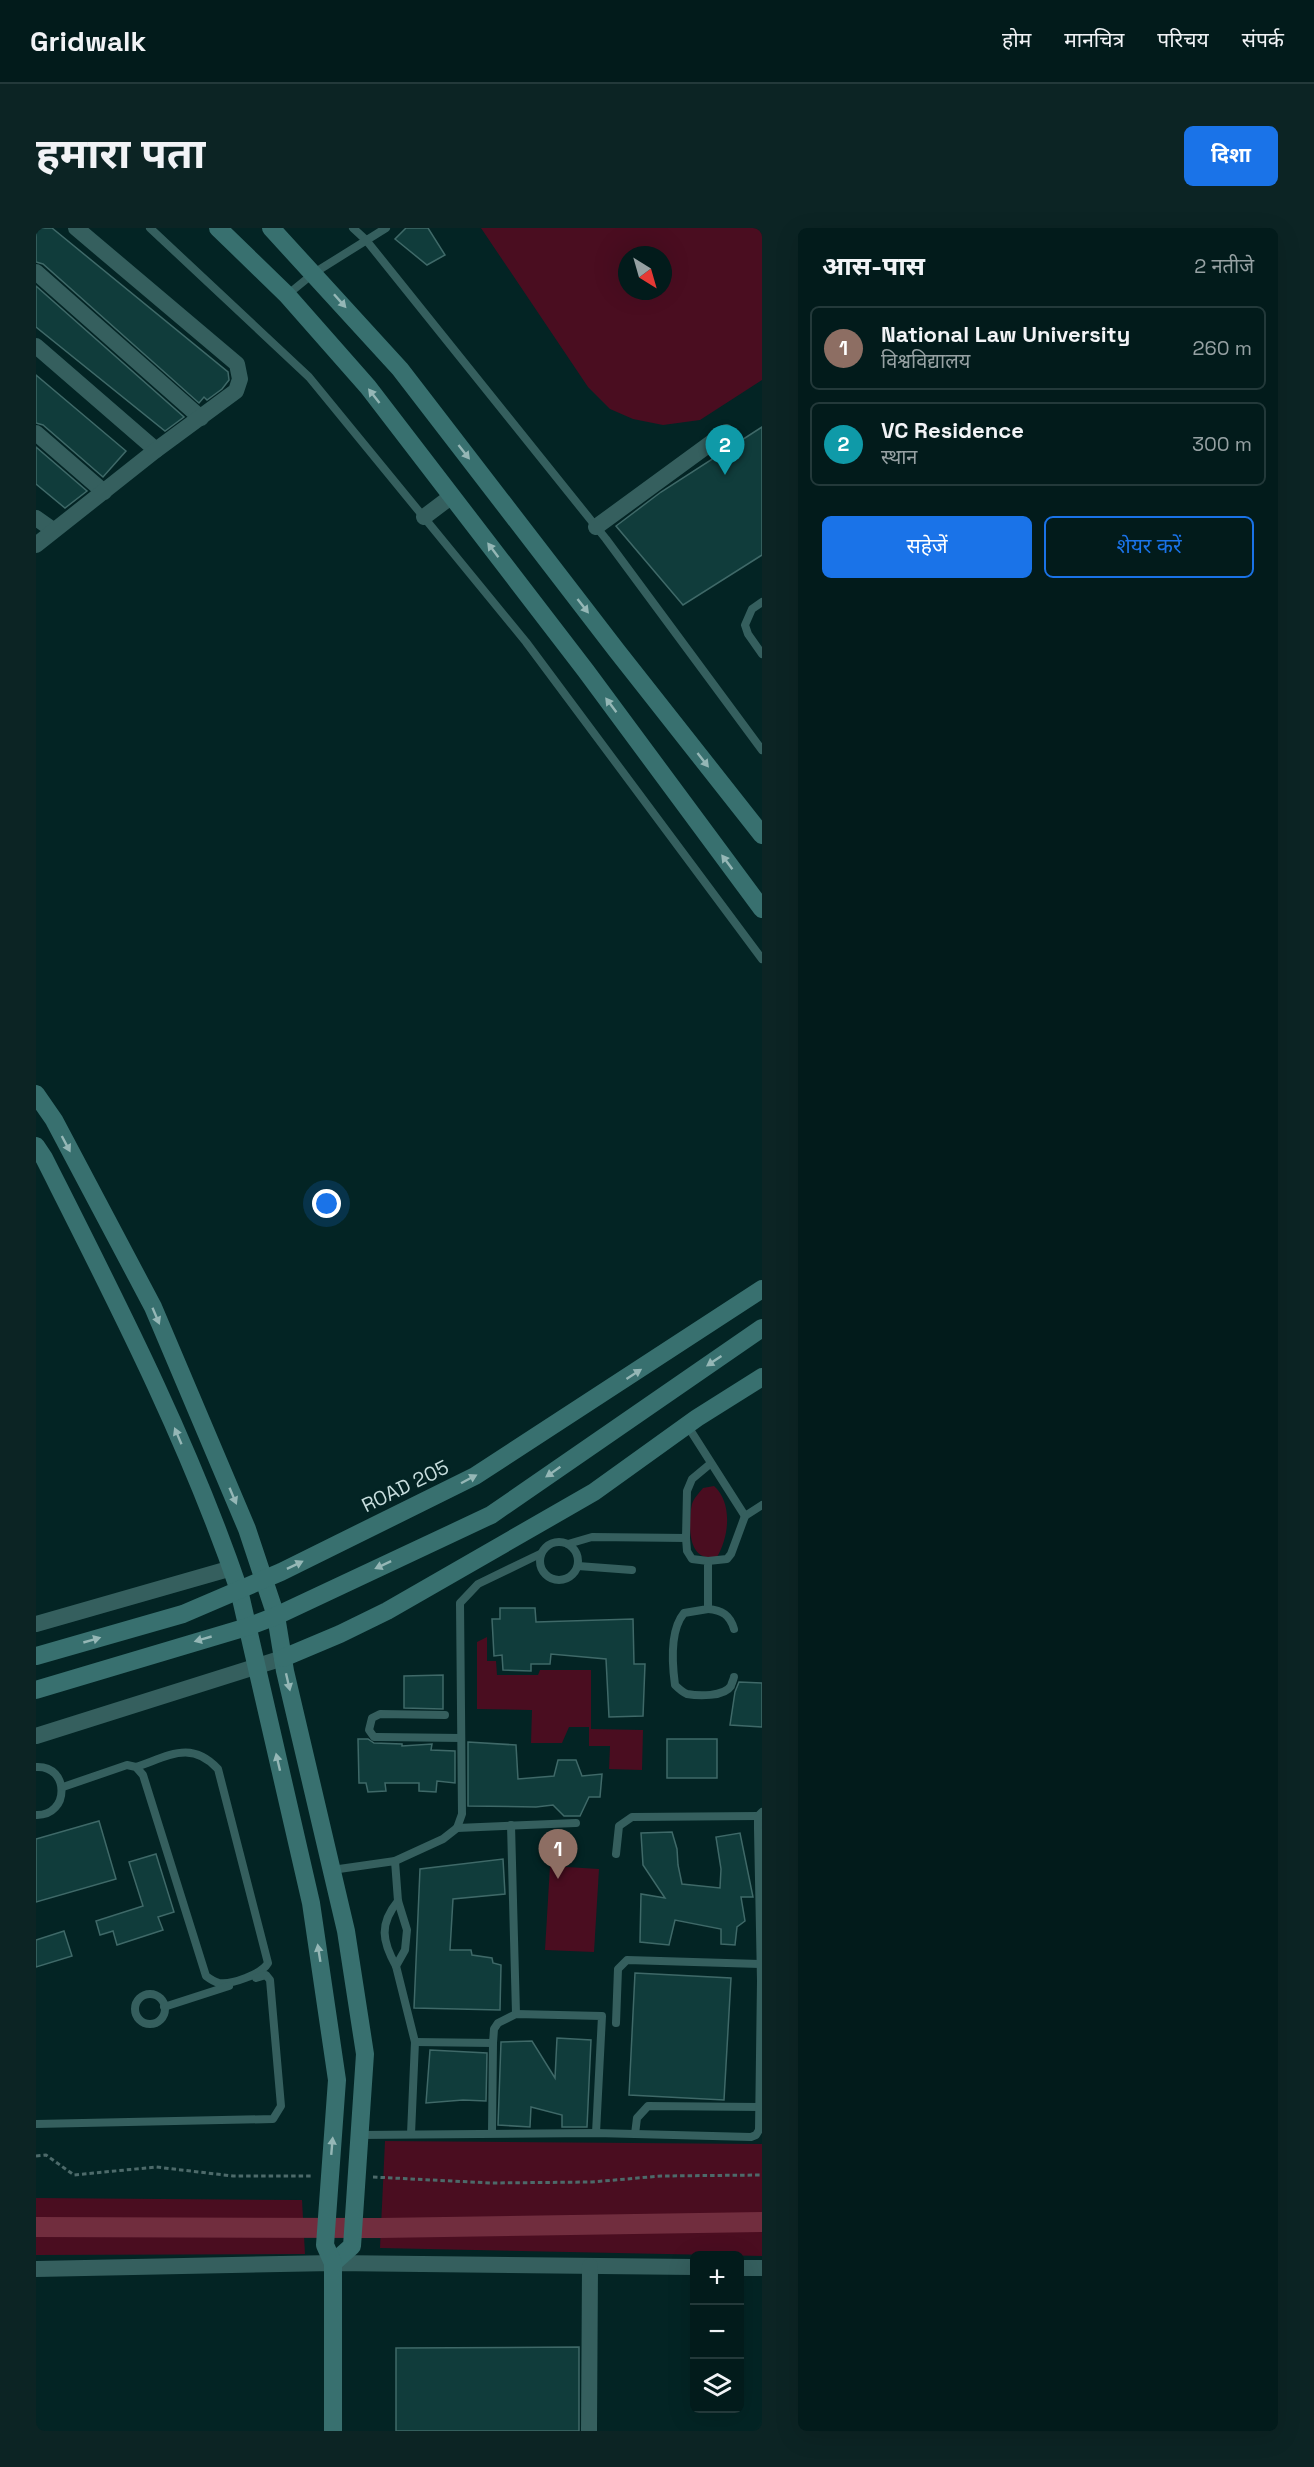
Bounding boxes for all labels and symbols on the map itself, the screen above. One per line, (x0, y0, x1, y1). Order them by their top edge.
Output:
north arrow (618, 246, 672, 300)
one-way arrow (333, 294, 347, 309)
one-way arrow (368, 388, 380, 403)
pin: 2 (706, 426, 744, 475)
one-way arrow (457, 444, 469, 459)
one-way arrow (487, 543, 499, 558)
one-way arrow (576, 599, 588, 614)
one-way arrow (605, 698, 617, 714)
one-way arrow (696, 752, 709, 768)
one-way arrow (721, 854, 733, 870)
one-way arrow (61, 1135, 71, 1152)
your location (312, 1189, 341, 1218)
one-way arrow (152, 1308, 161, 1325)
one-way arrow (706, 1355, 722, 1367)
one-way arrow (626, 1369, 642, 1380)
one-way arrow (173, 1427, 182, 1445)
street label: ROAD 205 (357, 1454, 453, 1518)
one-way arrow (545, 1466, 561, 1477)
one-way arrow (461, 1474, 478, 1484)
one-way arrow (228, 1487, 238, 1505)
one-way arrow (286, 1561, 303, 1570)
one-way arrow (374, 1561, 391, 1570)
one-way arrow (83, 1635, 101, 1644)
one-way arrow (194, 1635, 212, 1645)
one-way arrow (284, 1673, 293, 1692)
one-way arrow (272, 1753, 282, 1771)
pin: 1 (538, 1830, 578, 1879)
one-way arrow (314, 1943, 323, 1962)
one-way arrow (327, 2136, 337, 2155)

